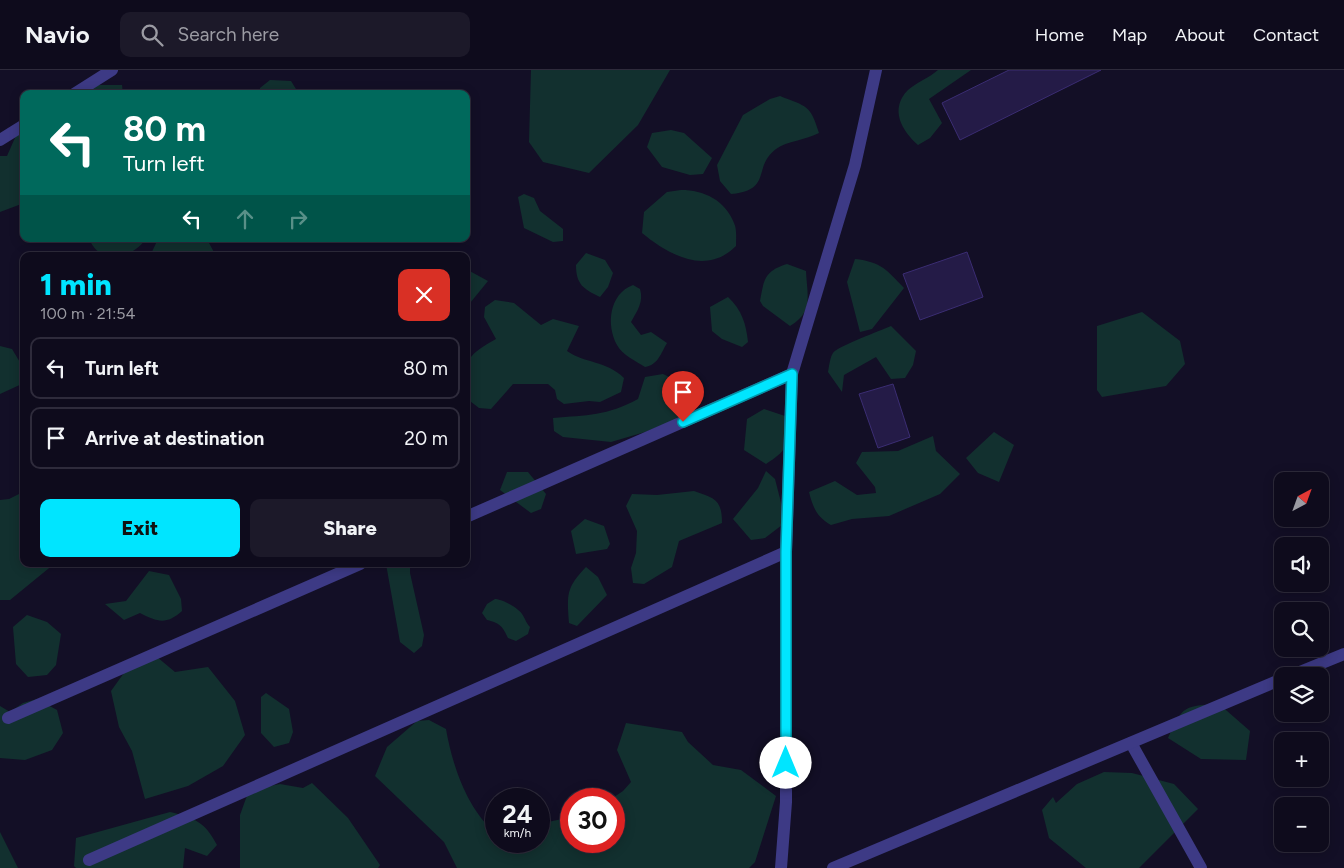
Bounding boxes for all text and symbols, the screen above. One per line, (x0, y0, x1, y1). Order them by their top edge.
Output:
search box (120, 12, 470, 57)
text: Navio (25, 20, 90, 49)
icon: search (138, 21, 166, 49)
text: Search here (178, 23, 279, 46)
text: Home (1035, 24, 1084, 46)
text: Map (1112, 24, 1147, 46)
text: About (1175, 24, 1225, 46)
text: Contact (1253, 24, 1319, 46)
text: 80 m (123, 108, 206, 150)
icon: left (40, 110, 105, 175)
text: Turn left (123, 150, 205, 177)
icon: left (178, 205, 206, 233)
icon: ahead (231, 205, 259, 233)
icon: right (284, 205, 312, 233)
text: 1 min (40, 266, 112, 303)
button: close (398, 269, 450, 321)
text: 100 m · 21:54 (40, 304, 135, 323)
icon: left (42, 354, 70, 382)
text: Turn left (85, 357, 159, 380)
text: 80 m (403, 357, 448, 380)
pin (662, 371, 704, 422)
icon: arrive (669, 378, 697, 406)
icon: arrive (42, 424, 70, 452)
text: Arrive at destination (85, 427, 264, 450)
text: 20 m (404, 427, 448, 450)
north arrow (1274, 472, 1329, 528)
map controls (1274, 472, 1329, 852)
button: Exit (40, 499, 240, 557)
button: Share (250, 499, 450, 557)
button: sound (1274, 537, 1329, 592)
button: search (1274, 602, 1329, 657)
button: layers (1274, 667, 1329, 722)
button: + (1274, 732, 1329, 787)
position arrow (759, 736, 811, 788)
speed limit sign: 30 (560, 788, 625, 853)
button: − (1274, 797, 1329, 852)
text: 24 (502, 799, 533, 829)
text: km/h (504, 826, 531, 840)

